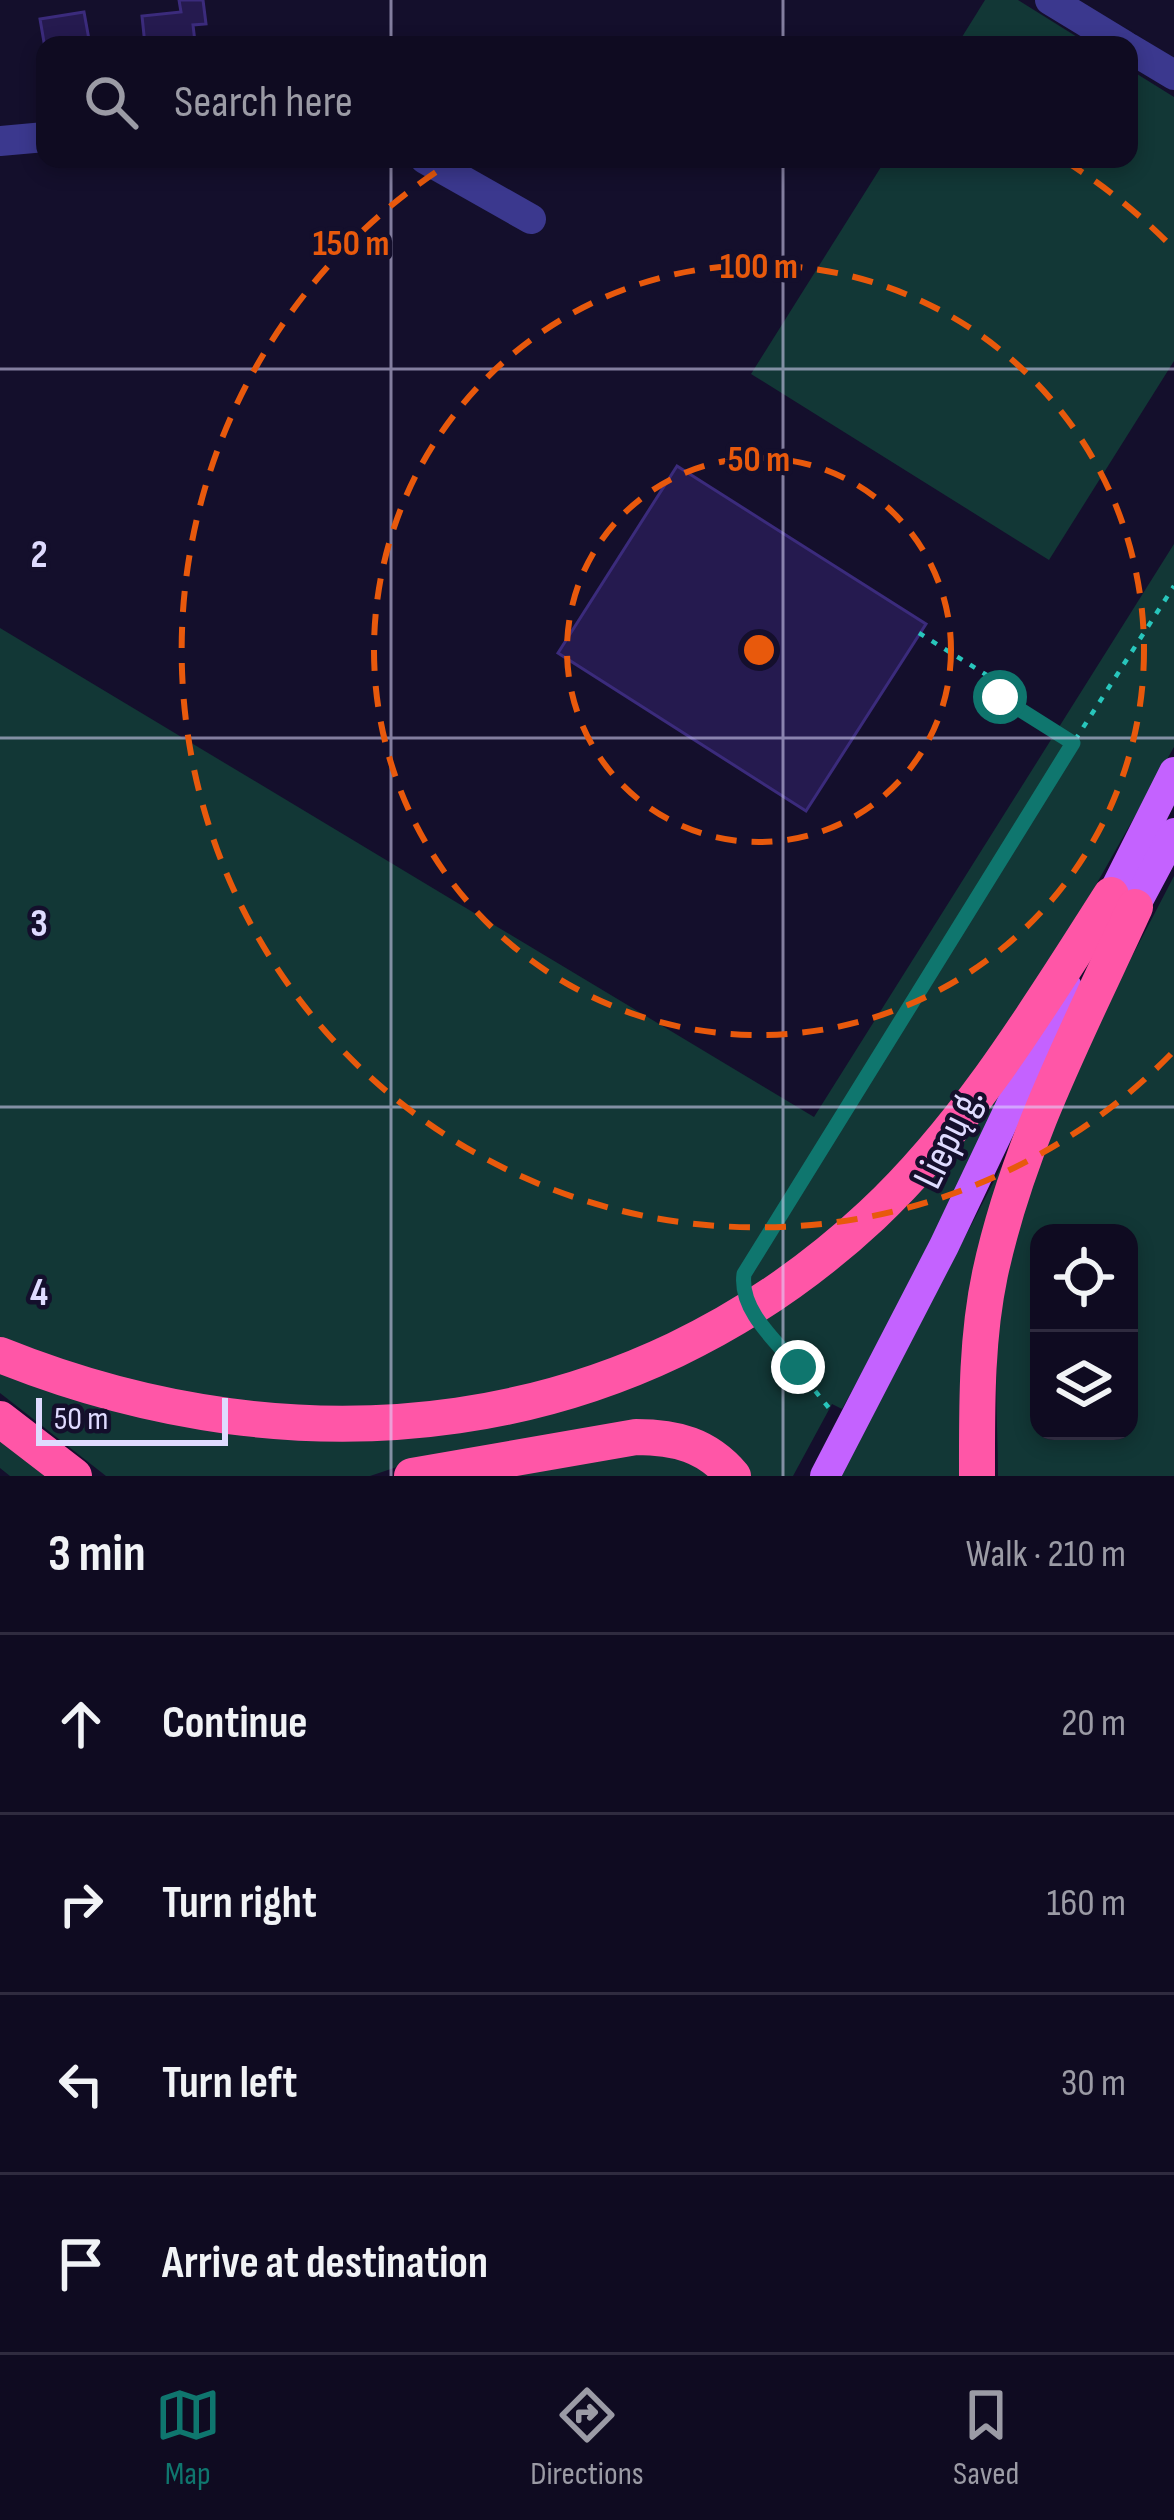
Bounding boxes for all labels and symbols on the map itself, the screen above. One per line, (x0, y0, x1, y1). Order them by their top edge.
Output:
text: 150 m (313, 223, 389, 266)
text: 100 m (720, 246, 798, 289)
text: 50 m (728, 439, 790, 482)
text: 2 (30, 532, 48, 579)
centre of rings (738, 629, 780, 671)
route start (973, 670, 1027, 724)
text: 3 (30, 901, 48, 948)
street label: Liepų g. (903, 1079, 995, 1197)
text: 4 (30, 1270, 48, 1317)
route end (771, 1340, 825, 1394)
scale bar (36, 1392, 228, 1445)

